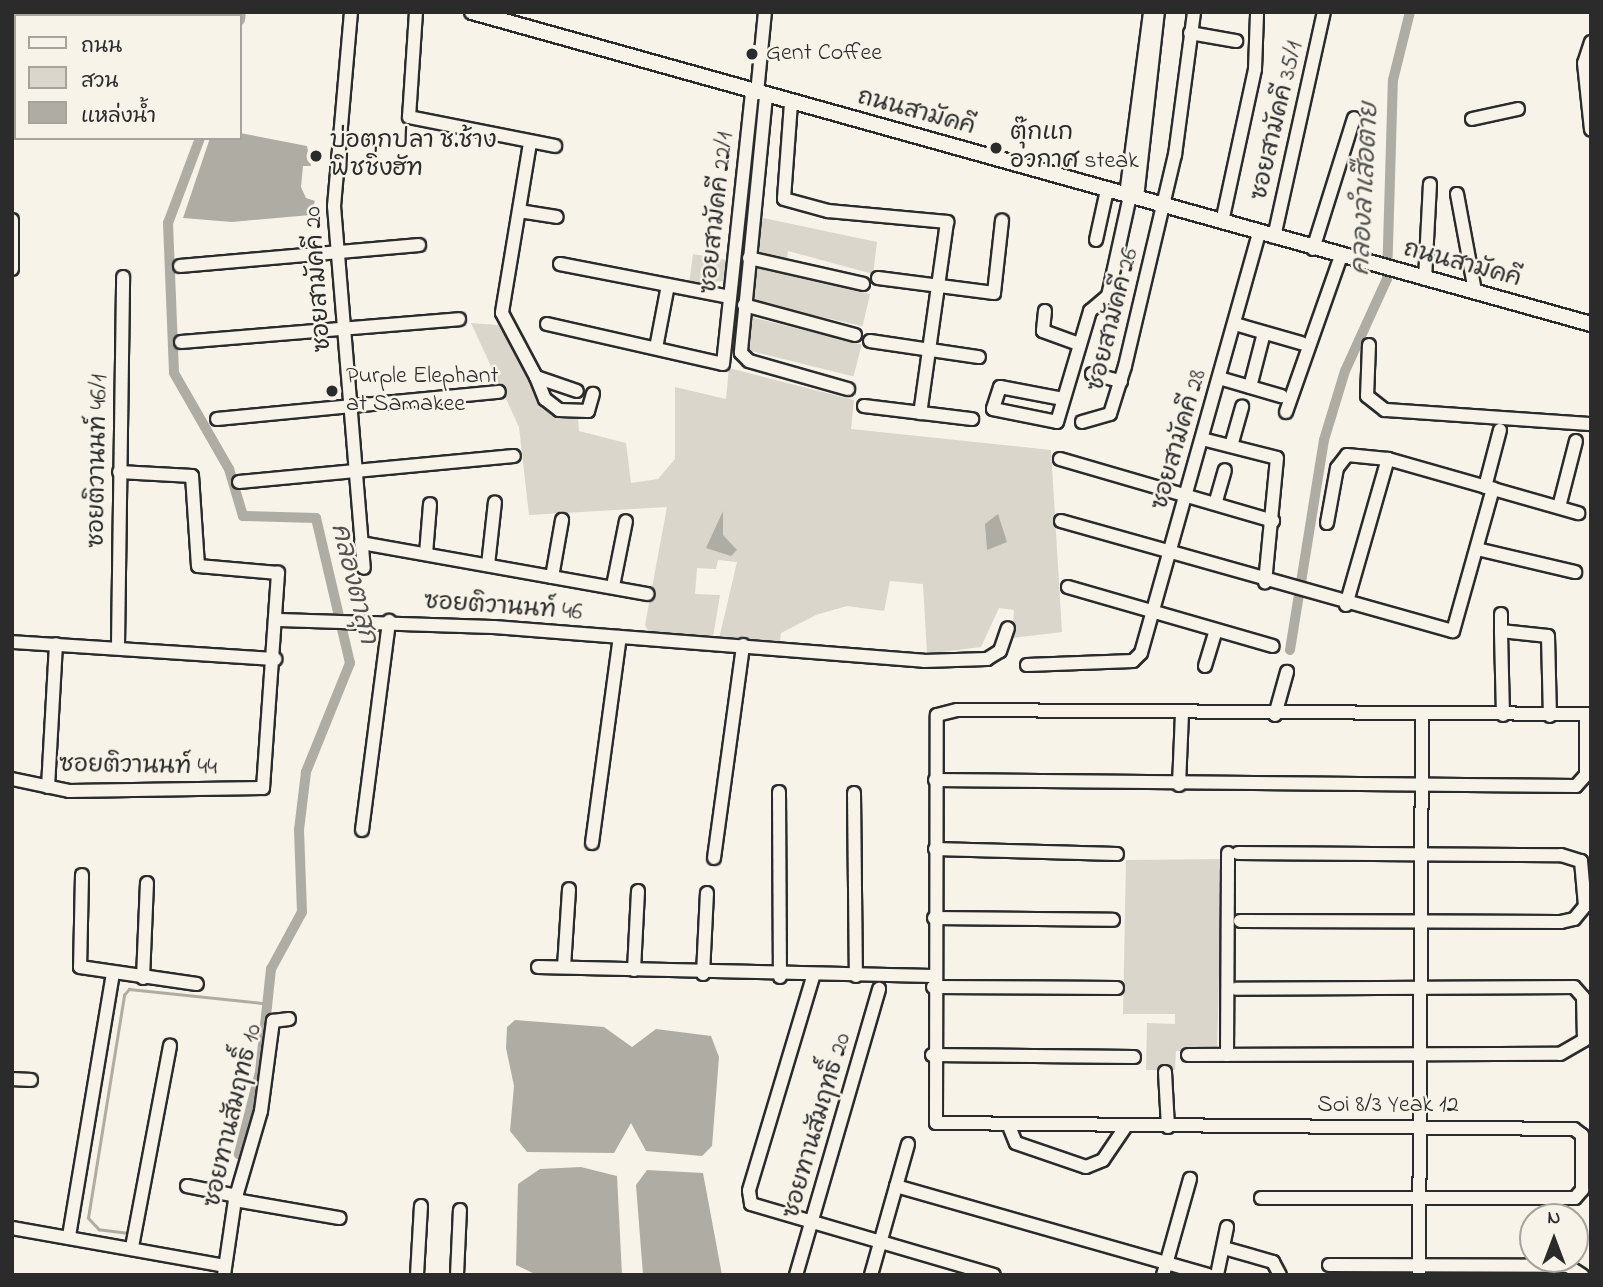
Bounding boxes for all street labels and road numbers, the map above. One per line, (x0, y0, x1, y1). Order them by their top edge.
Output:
street label: ซอยสามัคคี 35/1 (1246, 39, 1310, 203)
street label: ถนนสามัคคี (854, 83, 978, 143)
street label: ซอยสามัคคี 22/1 (695, 131, 741, 295)
street label: ซอยสามัคคี 20 (300, 205, 338, 353)
street label: ถนนสามัคคี (1400, 235, 1524, 295)
street label: ซอยสามัคคี 26 (1082, 246, 1146, 394)
street label: ซอยสามัคคี 28 (1146, 366, 1214, 514)
street label: ซอยติวานนท์ 46/1 (83, 374, 115, 548)
street label: ซอยติวานนท์ 46 (423, 588, 583, 628)
street label: ซอยติวานนท์ 44 (59, 751, 217, 783)
street label: ซอยทานสัมฤทธิ์ 10 (199, 1022, 269, 1210)
street label: ซอยทานสัมฤทธิ์ 20 (778, 1030, 858, 1222)
street label: Soi 8/3 Yeak 12 (1317, 1092, 1459, 1120)

